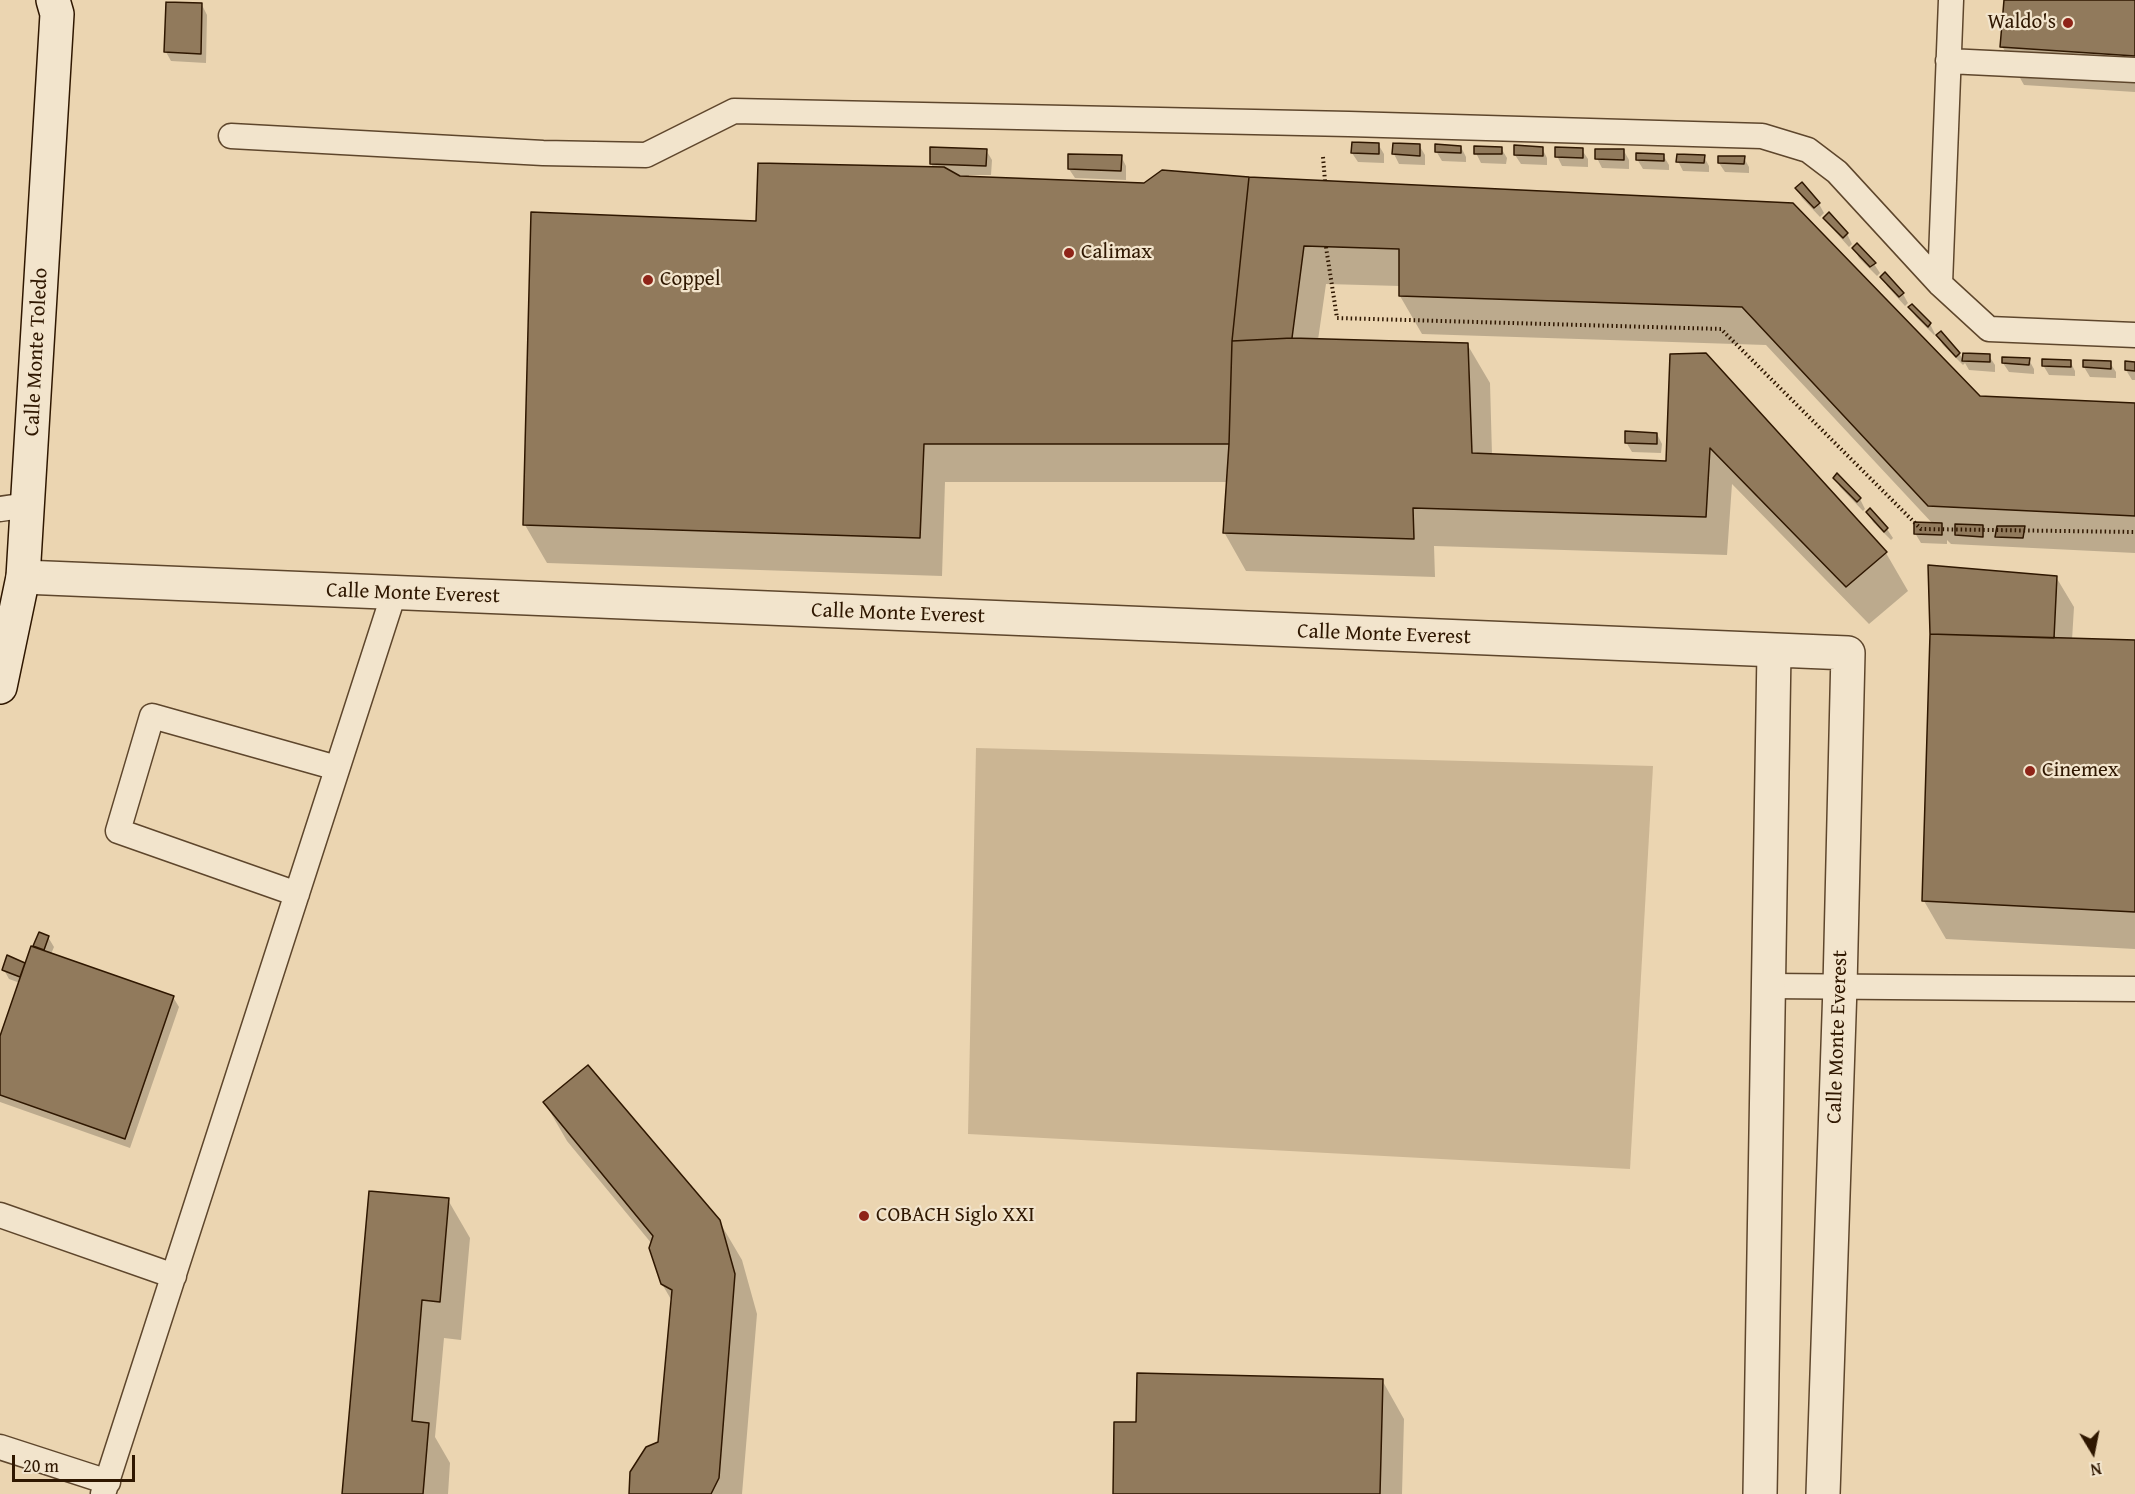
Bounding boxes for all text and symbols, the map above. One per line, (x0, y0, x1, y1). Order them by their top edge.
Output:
place label: Waldo's (1987, 10, 2056, 36)
marker: Waldo's (2061, 16, 2075, 30)
place label: Calimax (1081, 240, 1152, 266)
marker: Calimax (1062, 246, 1076, 260)
street label: Calle Monte Toledo (20, 267, 54, 437)
place label: Coppel (660, 267, 721, 293)
marker: Coppel (641, 273, 655, 287)
street label: Calle Monte Everest (326, 578, 500, 610)
street label: Calle Monte Everest (811, 598, 985, 630)
street label: Calle Monte Everest (1297, 619, 1471, 651)
place label: Cinemex (2042, 758, 2118, 784)
marker: Cinemex (2023, 764, 2037, 778)
street label: Calle Monte Everest (1822, 950, 1854, 1124)
place label: COBACH Siglo XXI (876, 1203, 1035, 1229)
marker: COBACH Siglo XXI (857, 1209, 871, 1223)
north arrow (2063, 1422, 2123, 1482)
scale bar (15, 1443, 138, 1481)
text: 20 m (23, 1452, 59, 1479)
text: N (2089, 1457, 2103, 1482)

